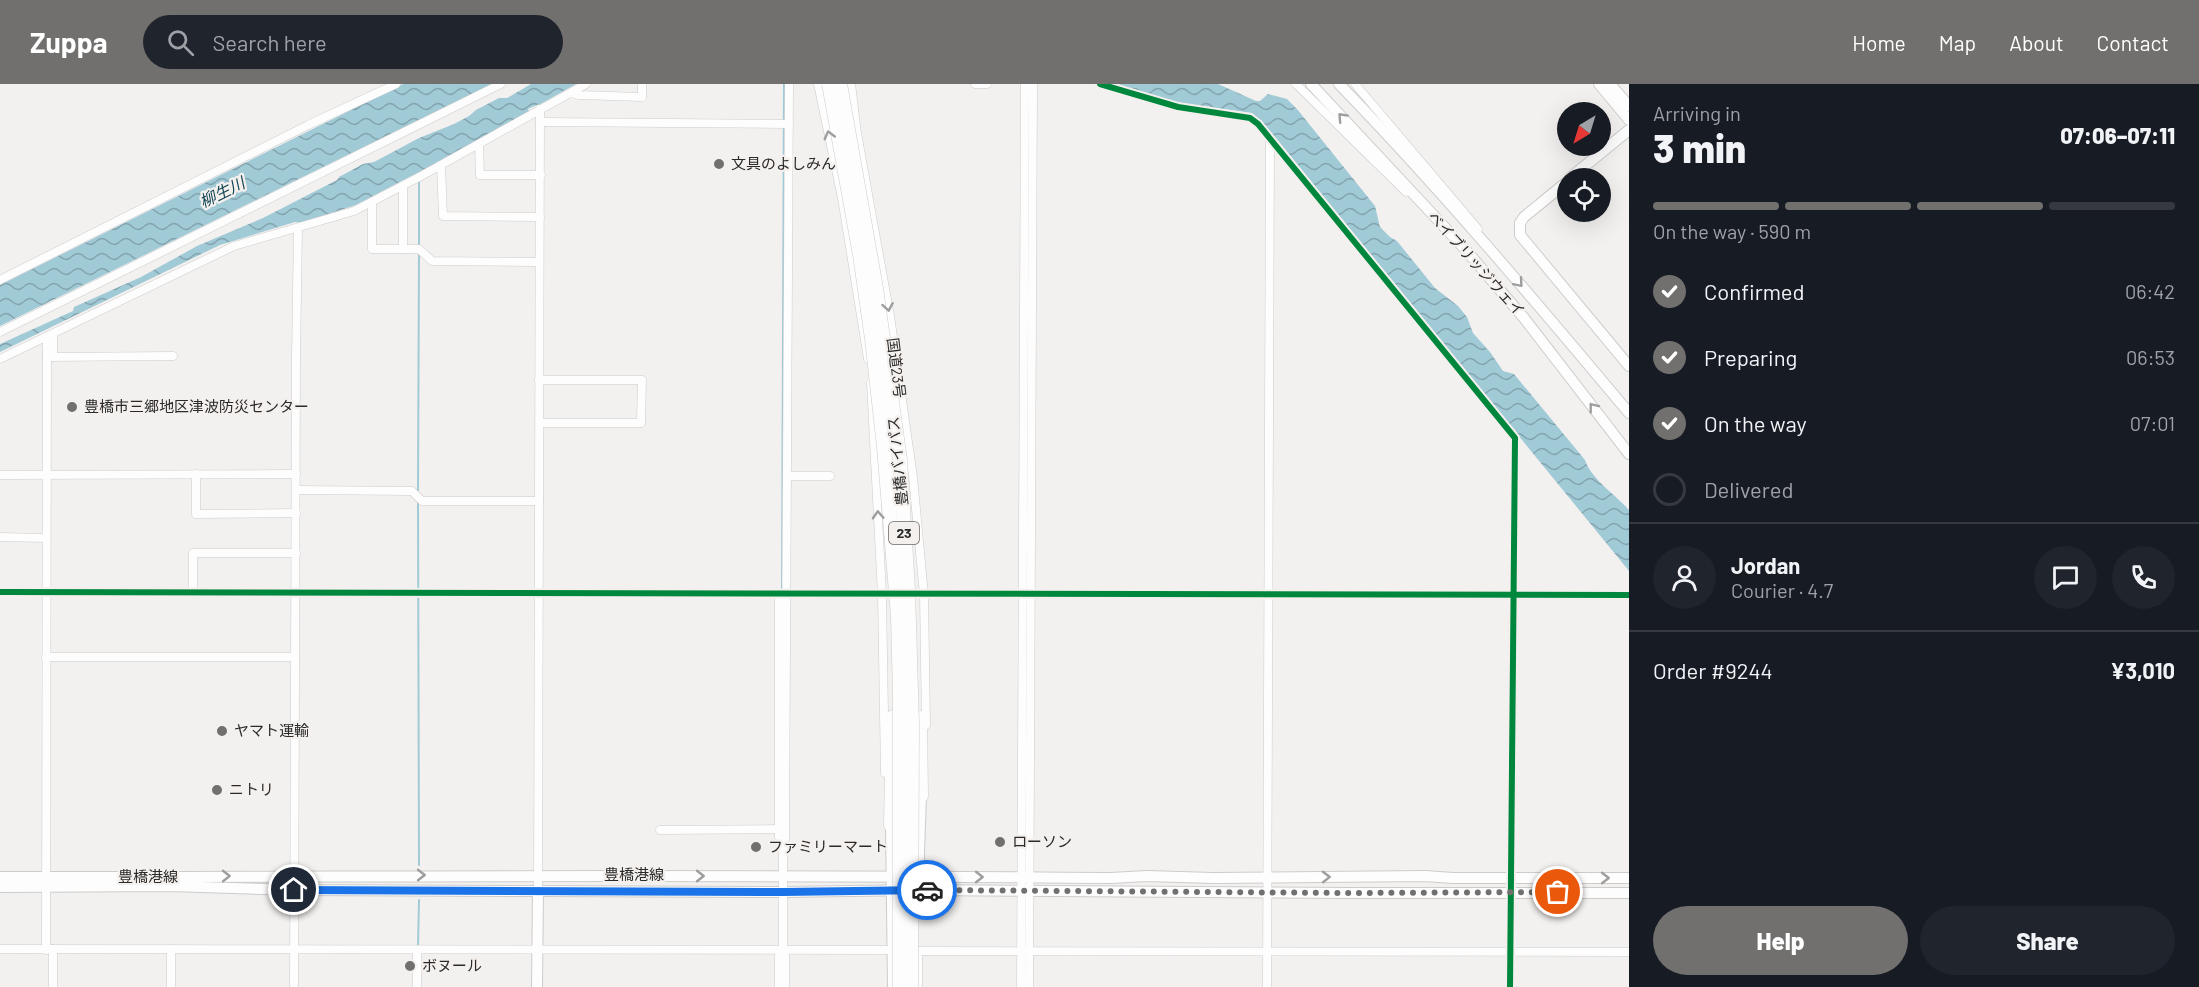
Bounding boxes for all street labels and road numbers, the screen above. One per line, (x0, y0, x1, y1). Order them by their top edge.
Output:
street label: ベイブリッジウェイ (1425, 207, 1529, 320)
street label: 国道23号 (884, 337, 910, 399)
street label: 豊橋バイパス (883, 416, 911, 507)
road number: 23 (889, 522, 919, 544)
street label: 豊橋港線 (604, 865, 664, 883)
street label: 豊橋港線 (118, 867, 178, 885)

